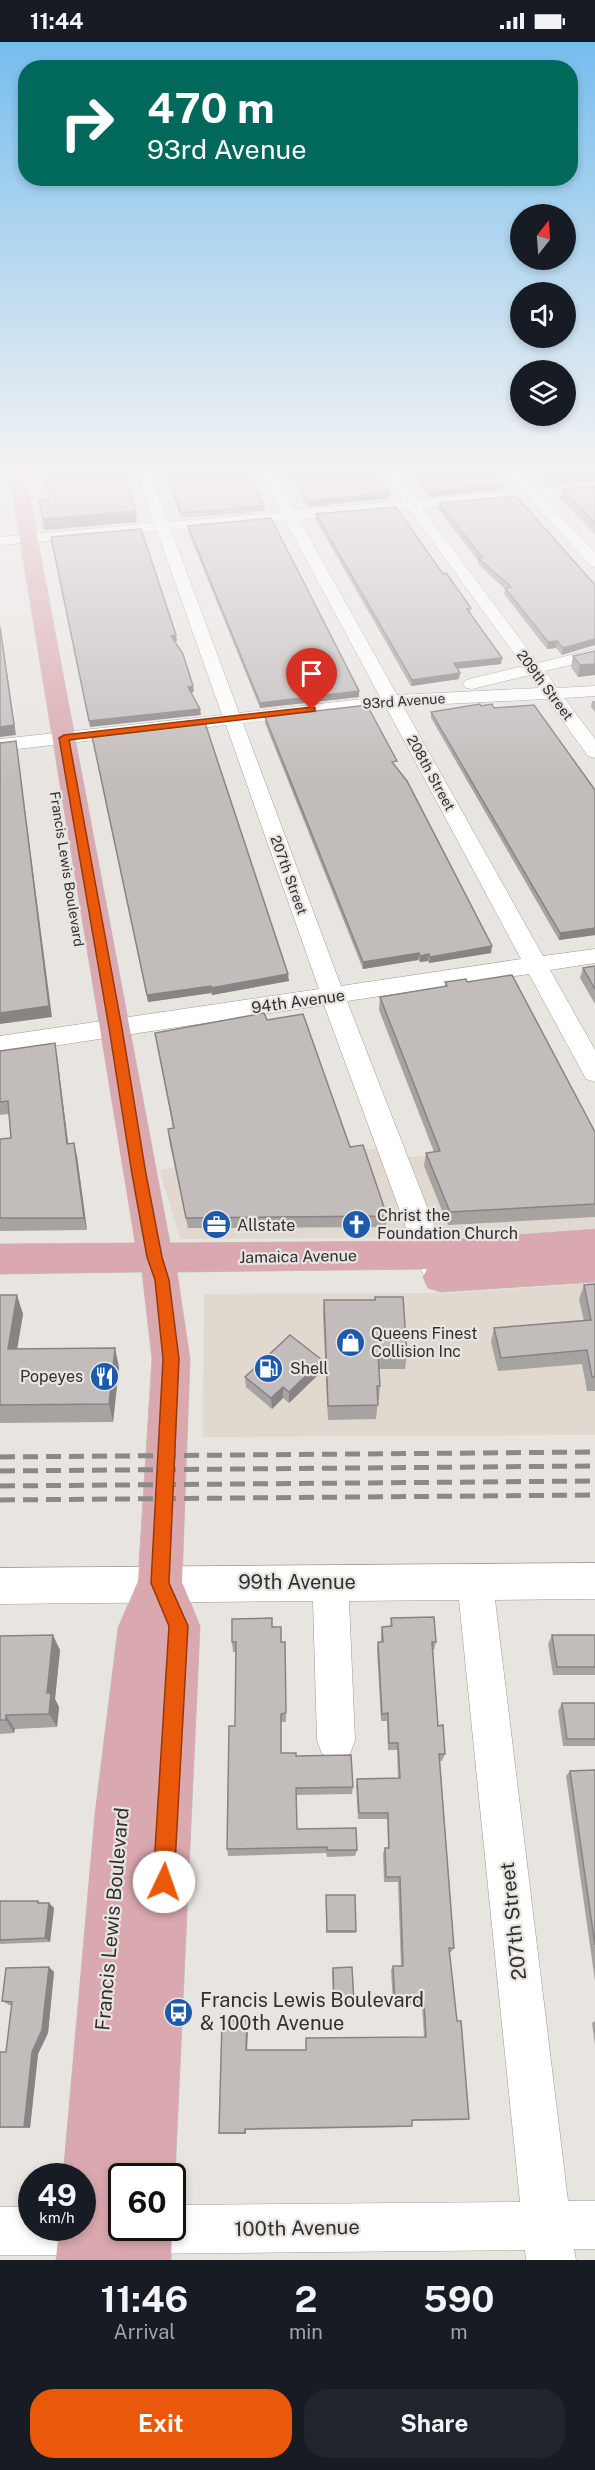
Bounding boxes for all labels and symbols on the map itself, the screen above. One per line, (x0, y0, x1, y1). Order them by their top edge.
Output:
north arrow (510, 204, 576, 270)
street label: 209th Street (514, 647, 576, 723)
pin (286, 648, 337, 710)
street label: 93rd Avenue (362, 690, 446, 712)
street label: 208th Street (404, 733, 458, 813)
street label: Francis Lewis Boulevard (47, 790, 87, 948)
street label: 207th Street (267, 833, 311, 917)
street label: 94th Avenue (250, 986, 346, 1017)
place label: Christ the Foundation Church (377, 1206, 518, 1243)
church icon: Christ the Foundation Church (340, 1208, 372, 1240)
office icon: Allstate (200, 1209, 232, 1241)
place label: Allstate (237, 1216, 295, 1235)
street label: Jamaica Avenue (239, 1246, 357, 1267)
place label: Queens Finest Collision Inc (371, 1324, 477, 1361)
shop icon: Queens Finest Collision Inc (334, 1326, 366, 1358)
fuel station icon: Shell (253, 1352, 285, 1384)
place label: Shell (290, 1359, 329, 1378)
restaurant icon: Popeyes (88, 1360, 120, 1392)
place label: Popeyes (20, 1367, 83, 1386)
street label: 99th Avenue (238, 1570, 356, 1594)
street label: Francis Lewis Boulevard (90, 1806, 134, 2032)
position arrow (132, 1850, 196, 1914)
street label: 207th Street (495, 1861, 531, 1981)
place label: Francis Lewis Boulevard & 100th Avenue (200, 1988, 424, 2035)
bus stop icon: Francis Lewis Boulevard & 100th Avenue (163, 1996, 195, 2028)
speed limit sign: 60 (108, 2163, 186, 2241)
street label: 100th Avenue (234, 2215, 360, 2241)

